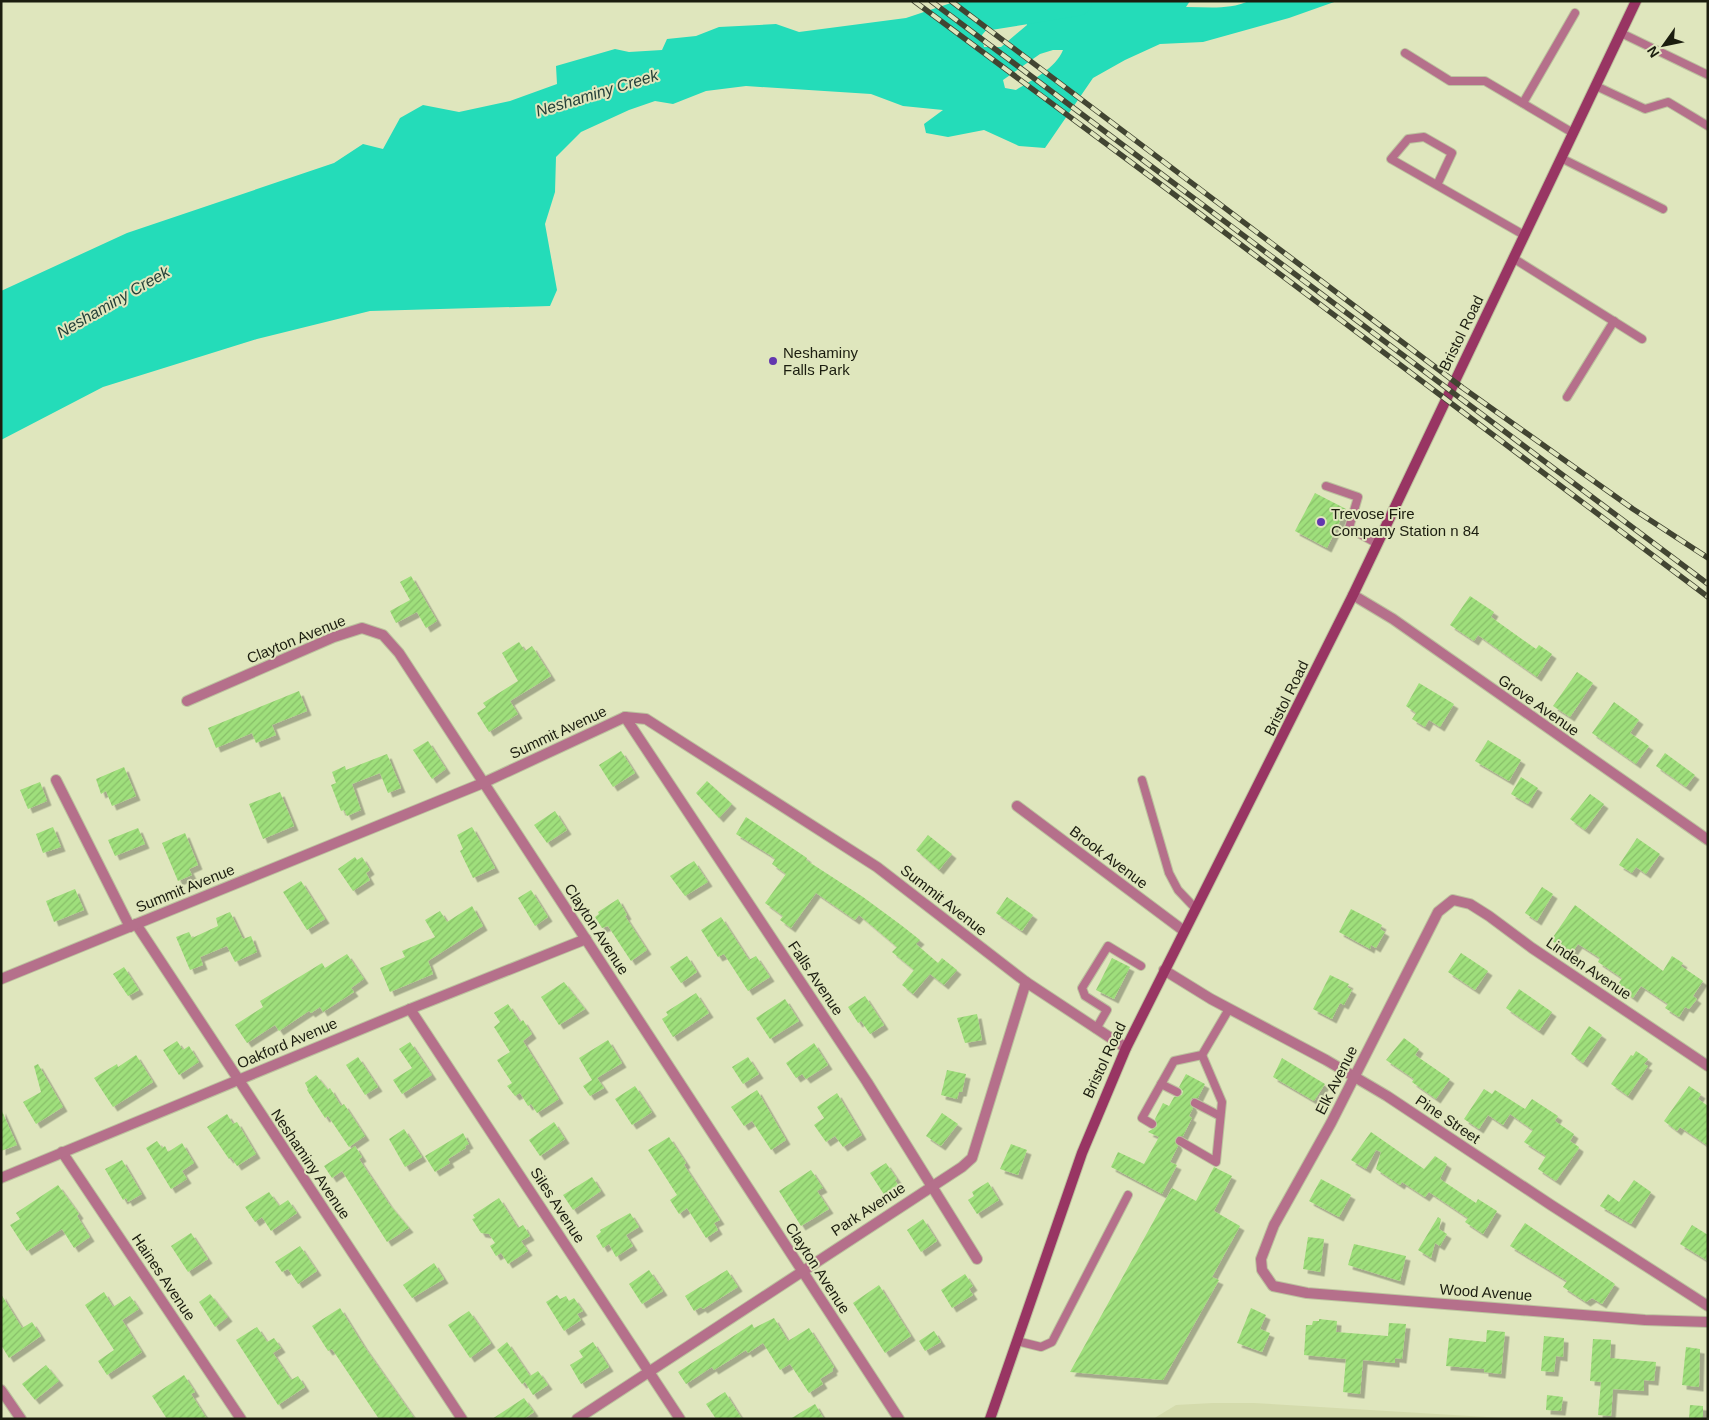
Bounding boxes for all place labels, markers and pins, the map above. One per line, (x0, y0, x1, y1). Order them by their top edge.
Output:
place label: Neshaminy Falls Park (783, 344, 859, 378)
marker: Neshaminy Falls Park (767, 355, 779, 367)
place label: Trevose Fire Company Station n 84 (1331, 505, 1479, 539)
marker: Trevose Fire Company Station n 84 (1315, 516, 1327, 528)

